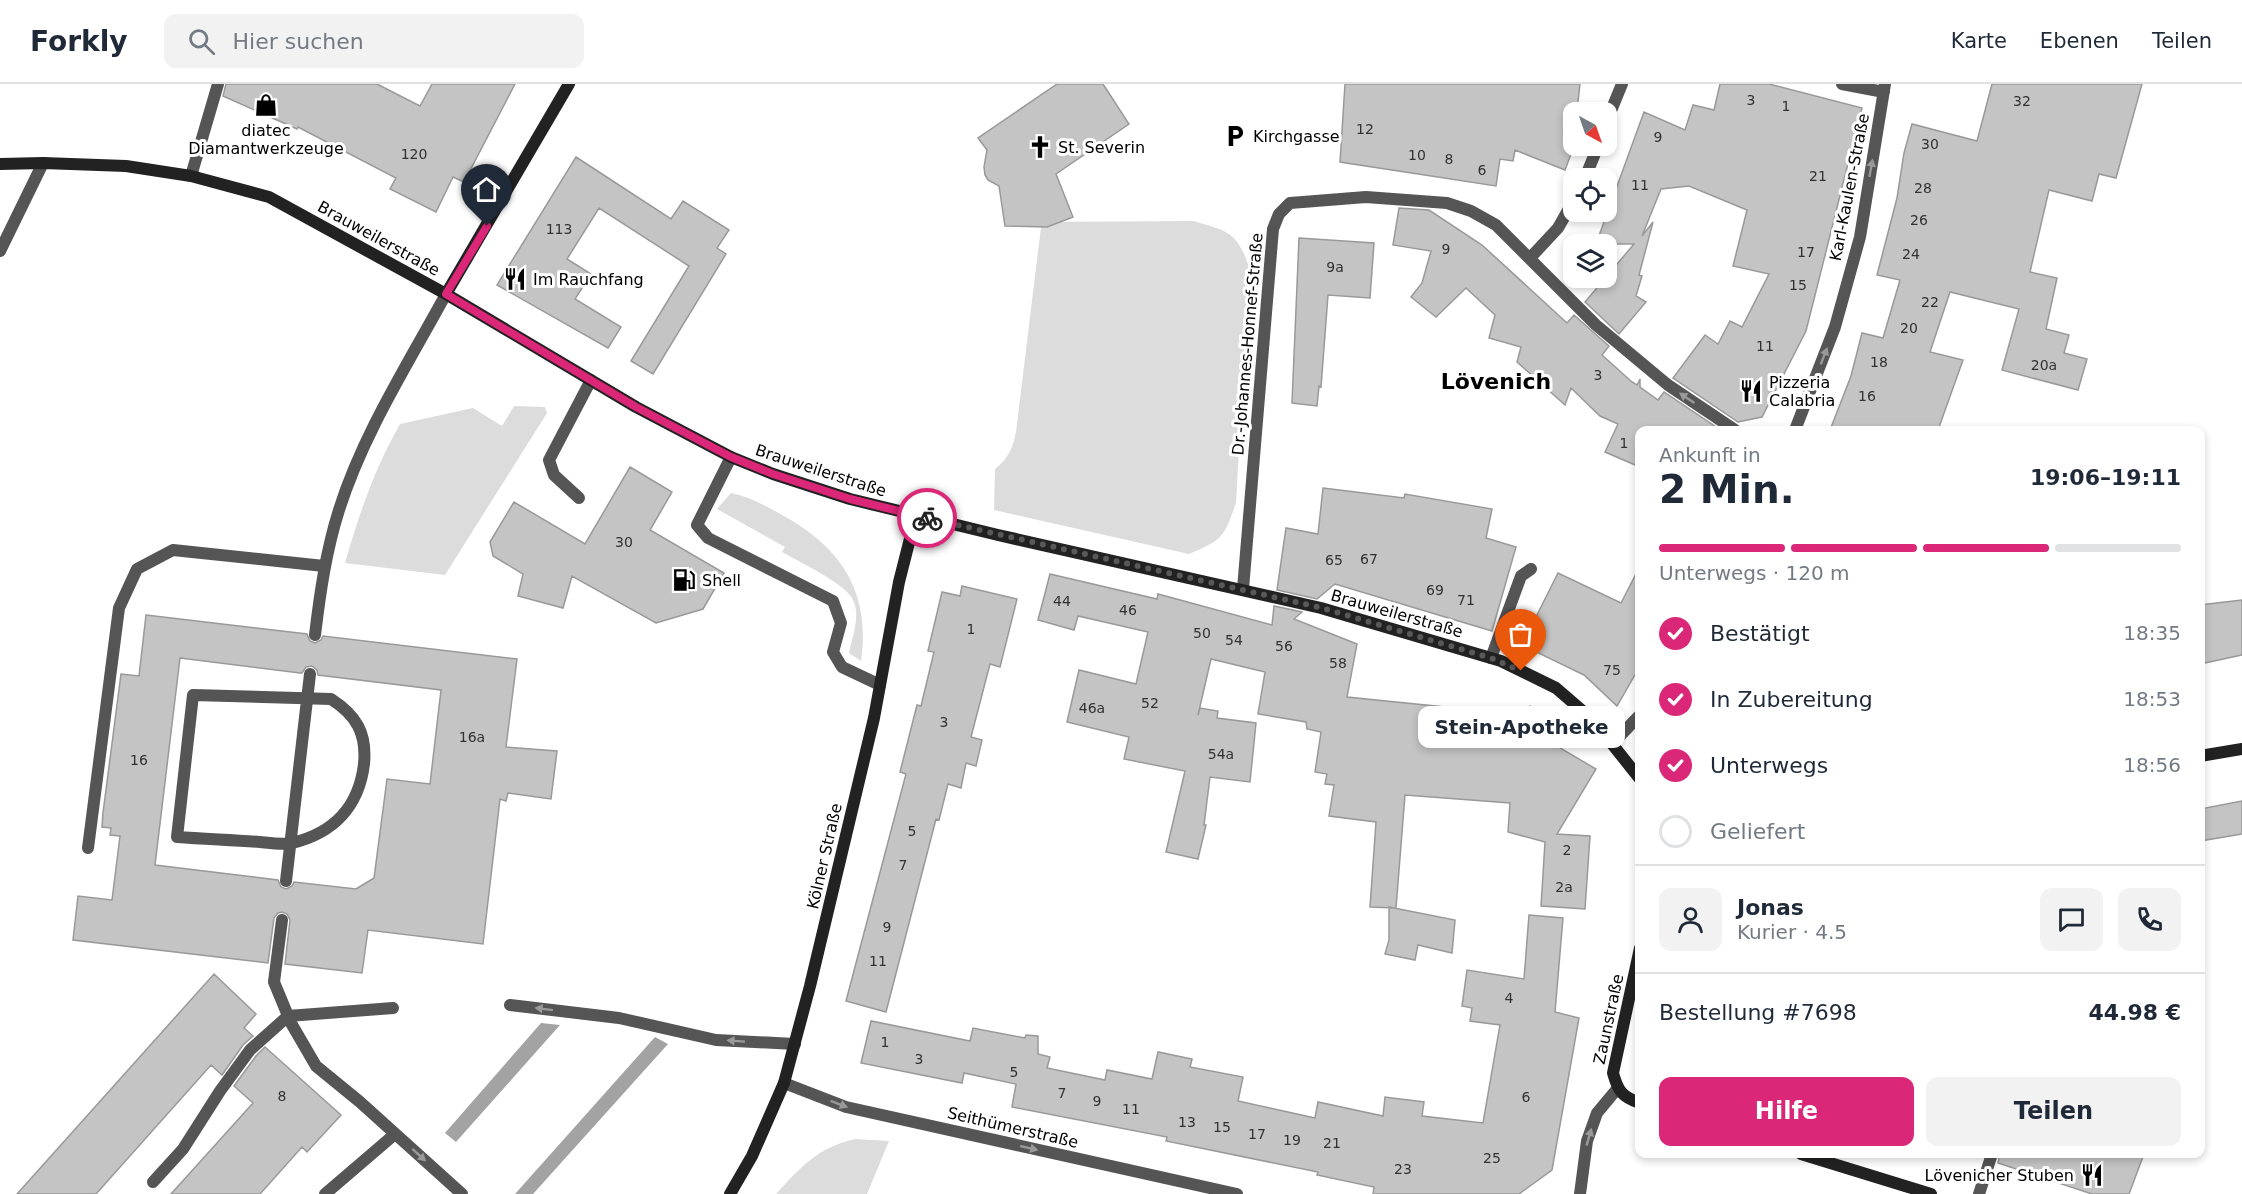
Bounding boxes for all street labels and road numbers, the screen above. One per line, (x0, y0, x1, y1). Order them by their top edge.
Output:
street label: Karl-Kaulen-Straße (1826, 112, 1873, 262)
street label: Brauweilerstraße (314, 197, 443, 280)
street label: Dr.-Johannes-Honnef-Straße (1228, 232, 1267, 456)
street label: Brauweilerstraße (753, 440, 889, 501)
street label: Brauweilerstraße (1329, 586, 1465, 641)
street label: Kölner Straße (803, 801, 846, 911)
street label: Zaunstraße (1590, 972, 1627, 1066)
street label: Seithümerstraße (946, 1103, 1080, 1152)

